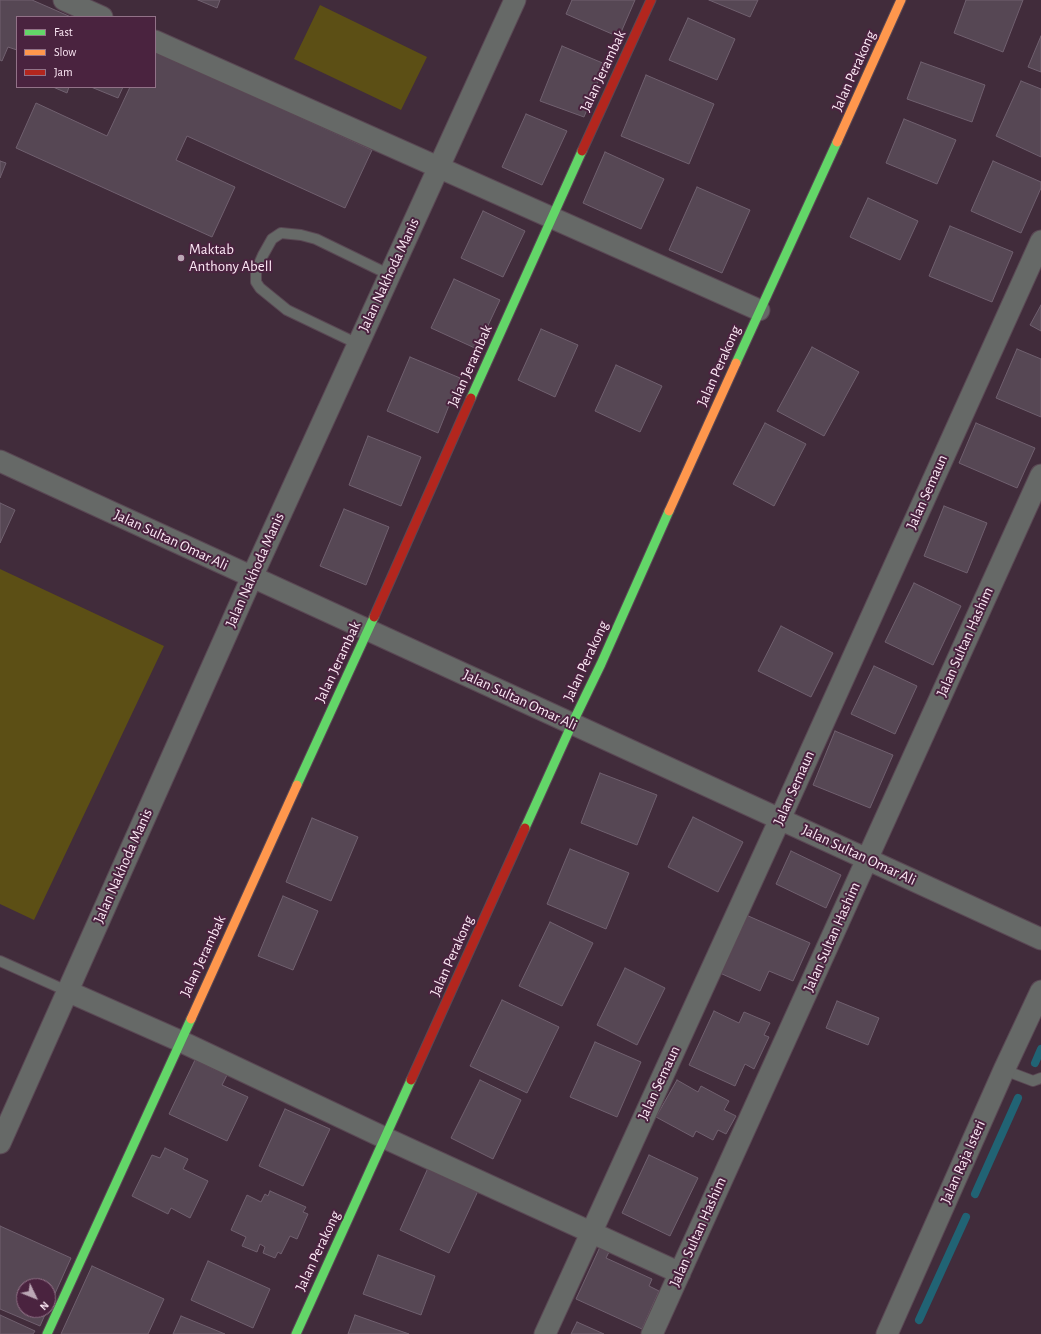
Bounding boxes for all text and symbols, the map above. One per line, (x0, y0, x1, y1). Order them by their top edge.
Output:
legend (16, 16, 156, 88)
text: Fast (54, 26, 73, 38)
street label: Jalan Jerambak (576, 27, 630, 115)
street label: Jalan Perakong (828, 28, 880, 114)
text: Slow (54, 46, 76, 58)
text: Jam (54, 66, 73, 78)
street label: Jalan Nakhoda Manis (355, 215, 423, 335)
place label: Maktab Anthony Abell (189, 240, 272, 275)
marker: Maktab Anthony Abell (176, 253, 186, 263)
street label: Jalan Jerambak (444, 322, 496, 410)
street label: Jalan Perakong (693, 323, 745, 409)
street label: Jalan Semaun (903, 452, 951, 532)
street label: Jalan Sultan Omar Ali (111, 506, 231, 574)
street label: Jalan Nakhoda Manis (222, 510, 288, 630)
street label: Jalan Sultan Hashim (933, 584, 997, 700)
street label: Jalan Jerambak (311, 618, 365, 706)
street label: Jalan Perakong (560, 618, 612, 704)
street label: Jalan Sultan Omar Ali (460, 666, 580, 734)
street label: Jalan Semaun (770, 748, 818, 828)
street label: Jalan Nakhoda Manis (90, 806, 156, 926)
street label: Jalan Sultan Omar Ali (799, 821, 919, 889)
street label: Jalan Sultan Hashim (800, 879, 864, 995)
street label: Jalan Jerambak (176, 912, 230, 1000)
street label: Jalan Perakong (426, 913, 478, 999)
street label: Jalan Semaun (634, 1043, 684, 1123)
street label: Jalan Raja Isteri (937, 1117, 989, 1207)
street label: Jalan Sultan Hashim (666, 1174, 730, 1290)
street label: Jalan Perakong (292, 1208, 344, 1294)
north arrow (16, 1278, 56, 1318)
text: N (38, 1299, 51, 1312)

